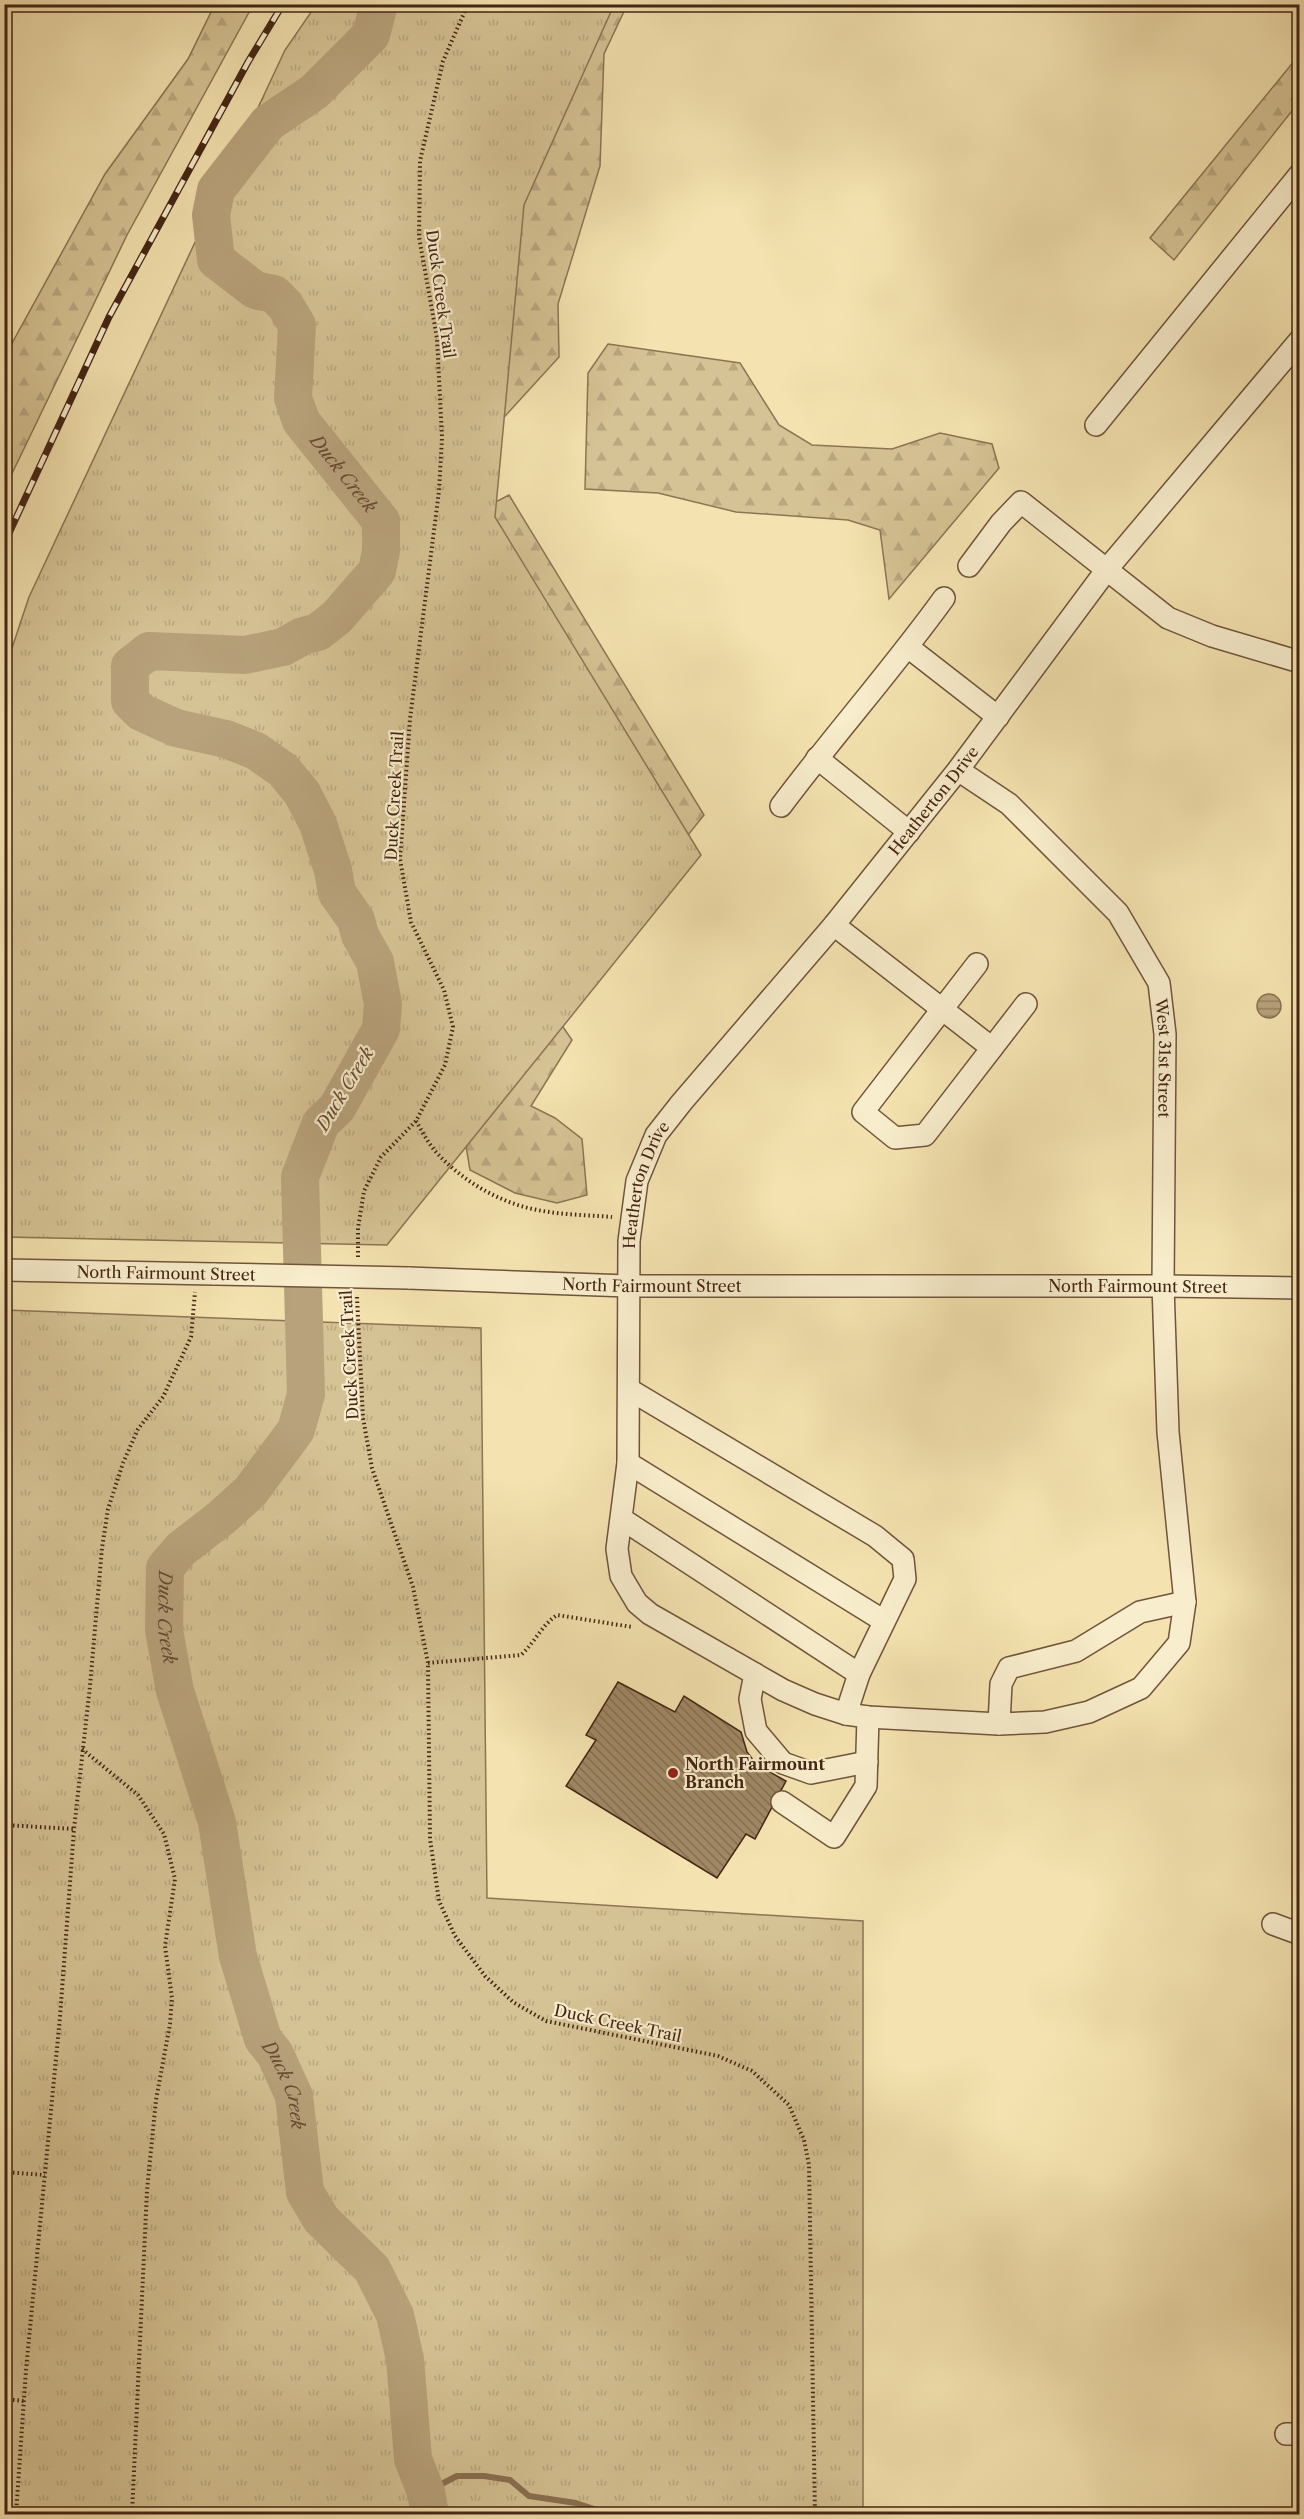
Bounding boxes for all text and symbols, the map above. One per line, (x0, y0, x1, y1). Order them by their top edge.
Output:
street label: Duck Creek Trail (422, 228, 460, 360)
water label: Duck Creek (304, 429, 381, 518)
street label: Duck Creek Trail (381, 730, 407, 861)
street label: Heatherton Drive (884, 742, 982, 859)
street label: West 31st Street (1151, 996, 1175, 1118)
water label: Duck Creek (310, 1043, 379, 1137)
street label: Heatherton Drive (619, 1117, 673, 1249)
street label: North Fairmount Street (76, 1261, 256, 1285)
street label: North Fairmount Street (562, 1274, 742, 1296)
street label: North Fairmount Street (1048, 1276, 1228, 1297)
street label: Duck Creek Trail (336, 1289, 362, 1420)
water label: Duck Creek (153, 1569, 181, 1667)
place label: North Fairmount Branch (685, 1754, 826, 1792)
marker: North Fairmount Branch (666, 1766, 680, 1780)
street label: Duck Creek Trail (552, 2000, 684, 2046)
water label: Duck Creek (256, 2034, 309, 2131)

